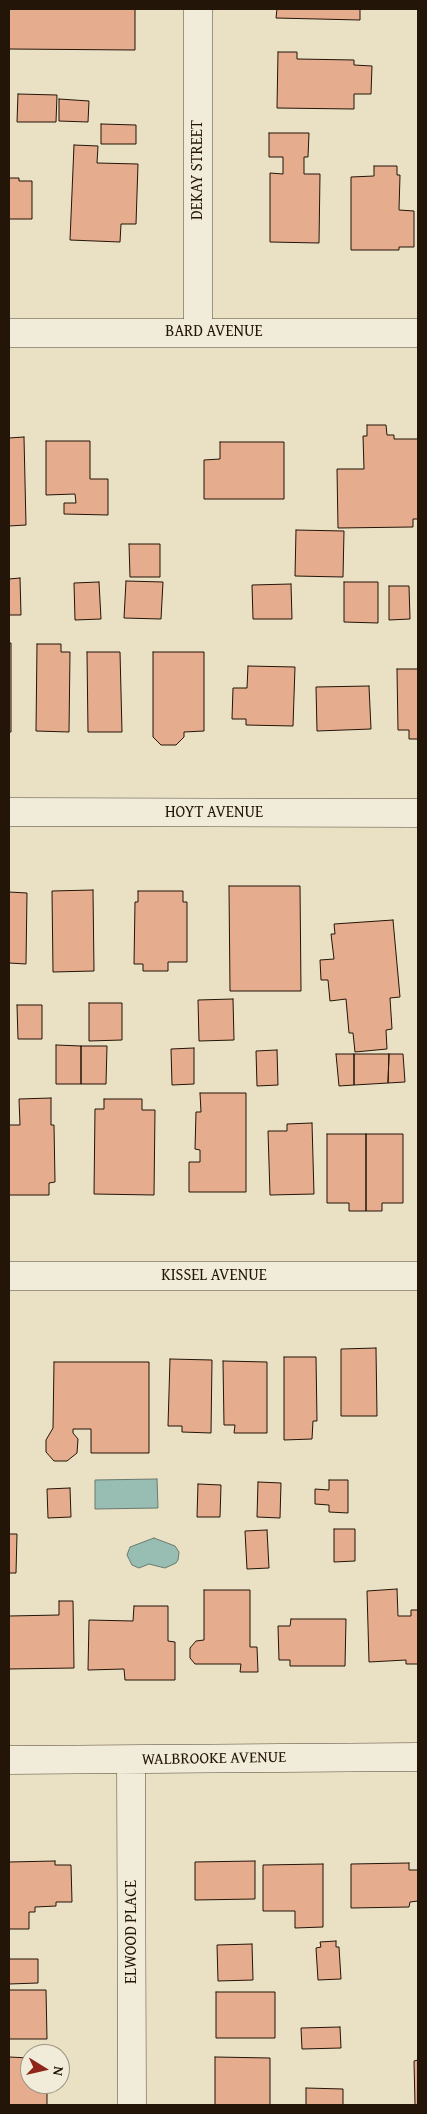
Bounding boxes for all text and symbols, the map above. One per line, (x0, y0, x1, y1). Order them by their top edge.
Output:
street label: DEKAY STREET (188, 120, 208, 220)
street label: BARD AVENUE (165, 322, 263, 342)
street label: HOYT AVENUE (165, 803, 263, 823)
street label: KISSEL AVENUE (161, 1266, 267, 1286)
street label: WALBROOKE AVENUE (141, 1748, 287, 1770)
street label: ELWOOD PLACE (122, 1880, 142, 1984)
north arrow (20, 2044, 70, 2094)
text: N (48, 2065, 69, 2077)

